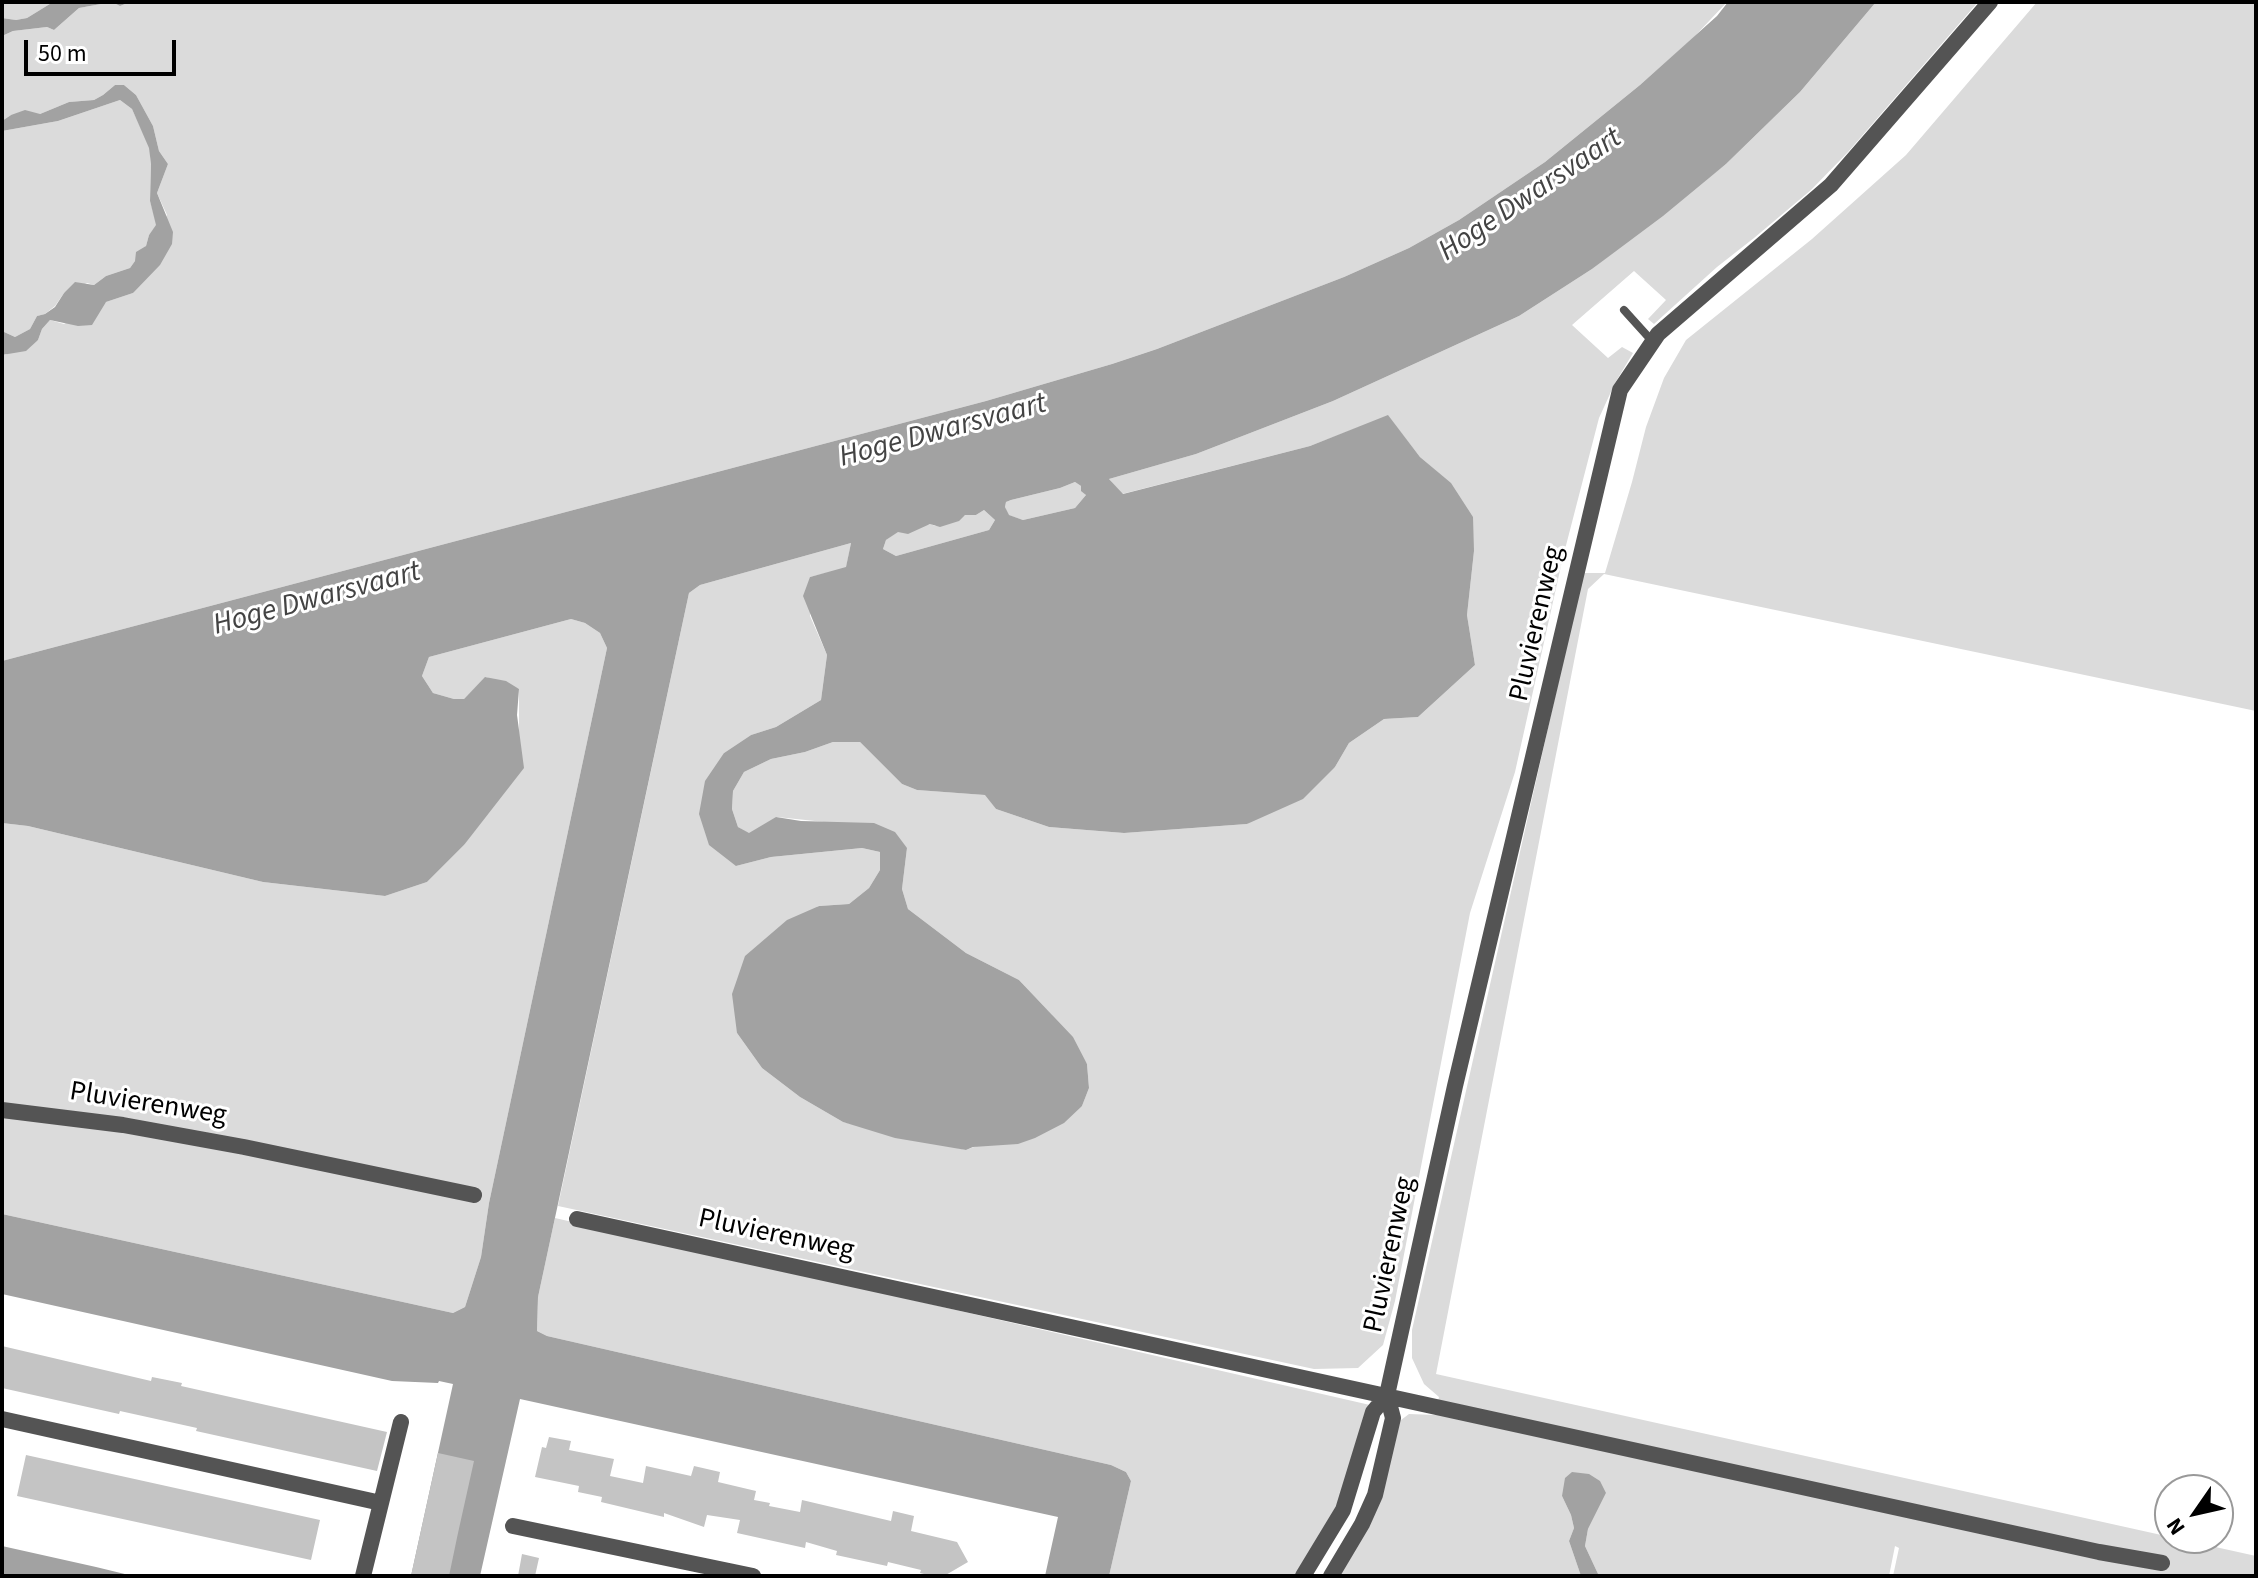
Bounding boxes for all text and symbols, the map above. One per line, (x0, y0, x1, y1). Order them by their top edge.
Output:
scale bar (28, 24, 180, 74)
text: 50 m (38, 36, 87, 71)
water label: Hoge Dwarsvaart (1433, 122, 1629, 270)
water label: Hoge Dwarsvaart (836, 387, 1050, 477)
street label: Pluvierenweg (1504, 543, 1572, 705)
water label: Hoge Dwarsvaart (210, 555, 424, 645)
street label: Pluvierenweg (67, 1076, 229, 1134)
street label: Pluvierenweg (1358, 1174, 1424, 1336)
street label: Pluvierenweg (695, 1203, 857, 1269)
north arrow (2154, 1474, 2234, 1554)
text: N (2158, 1511, 2193, 1541)

